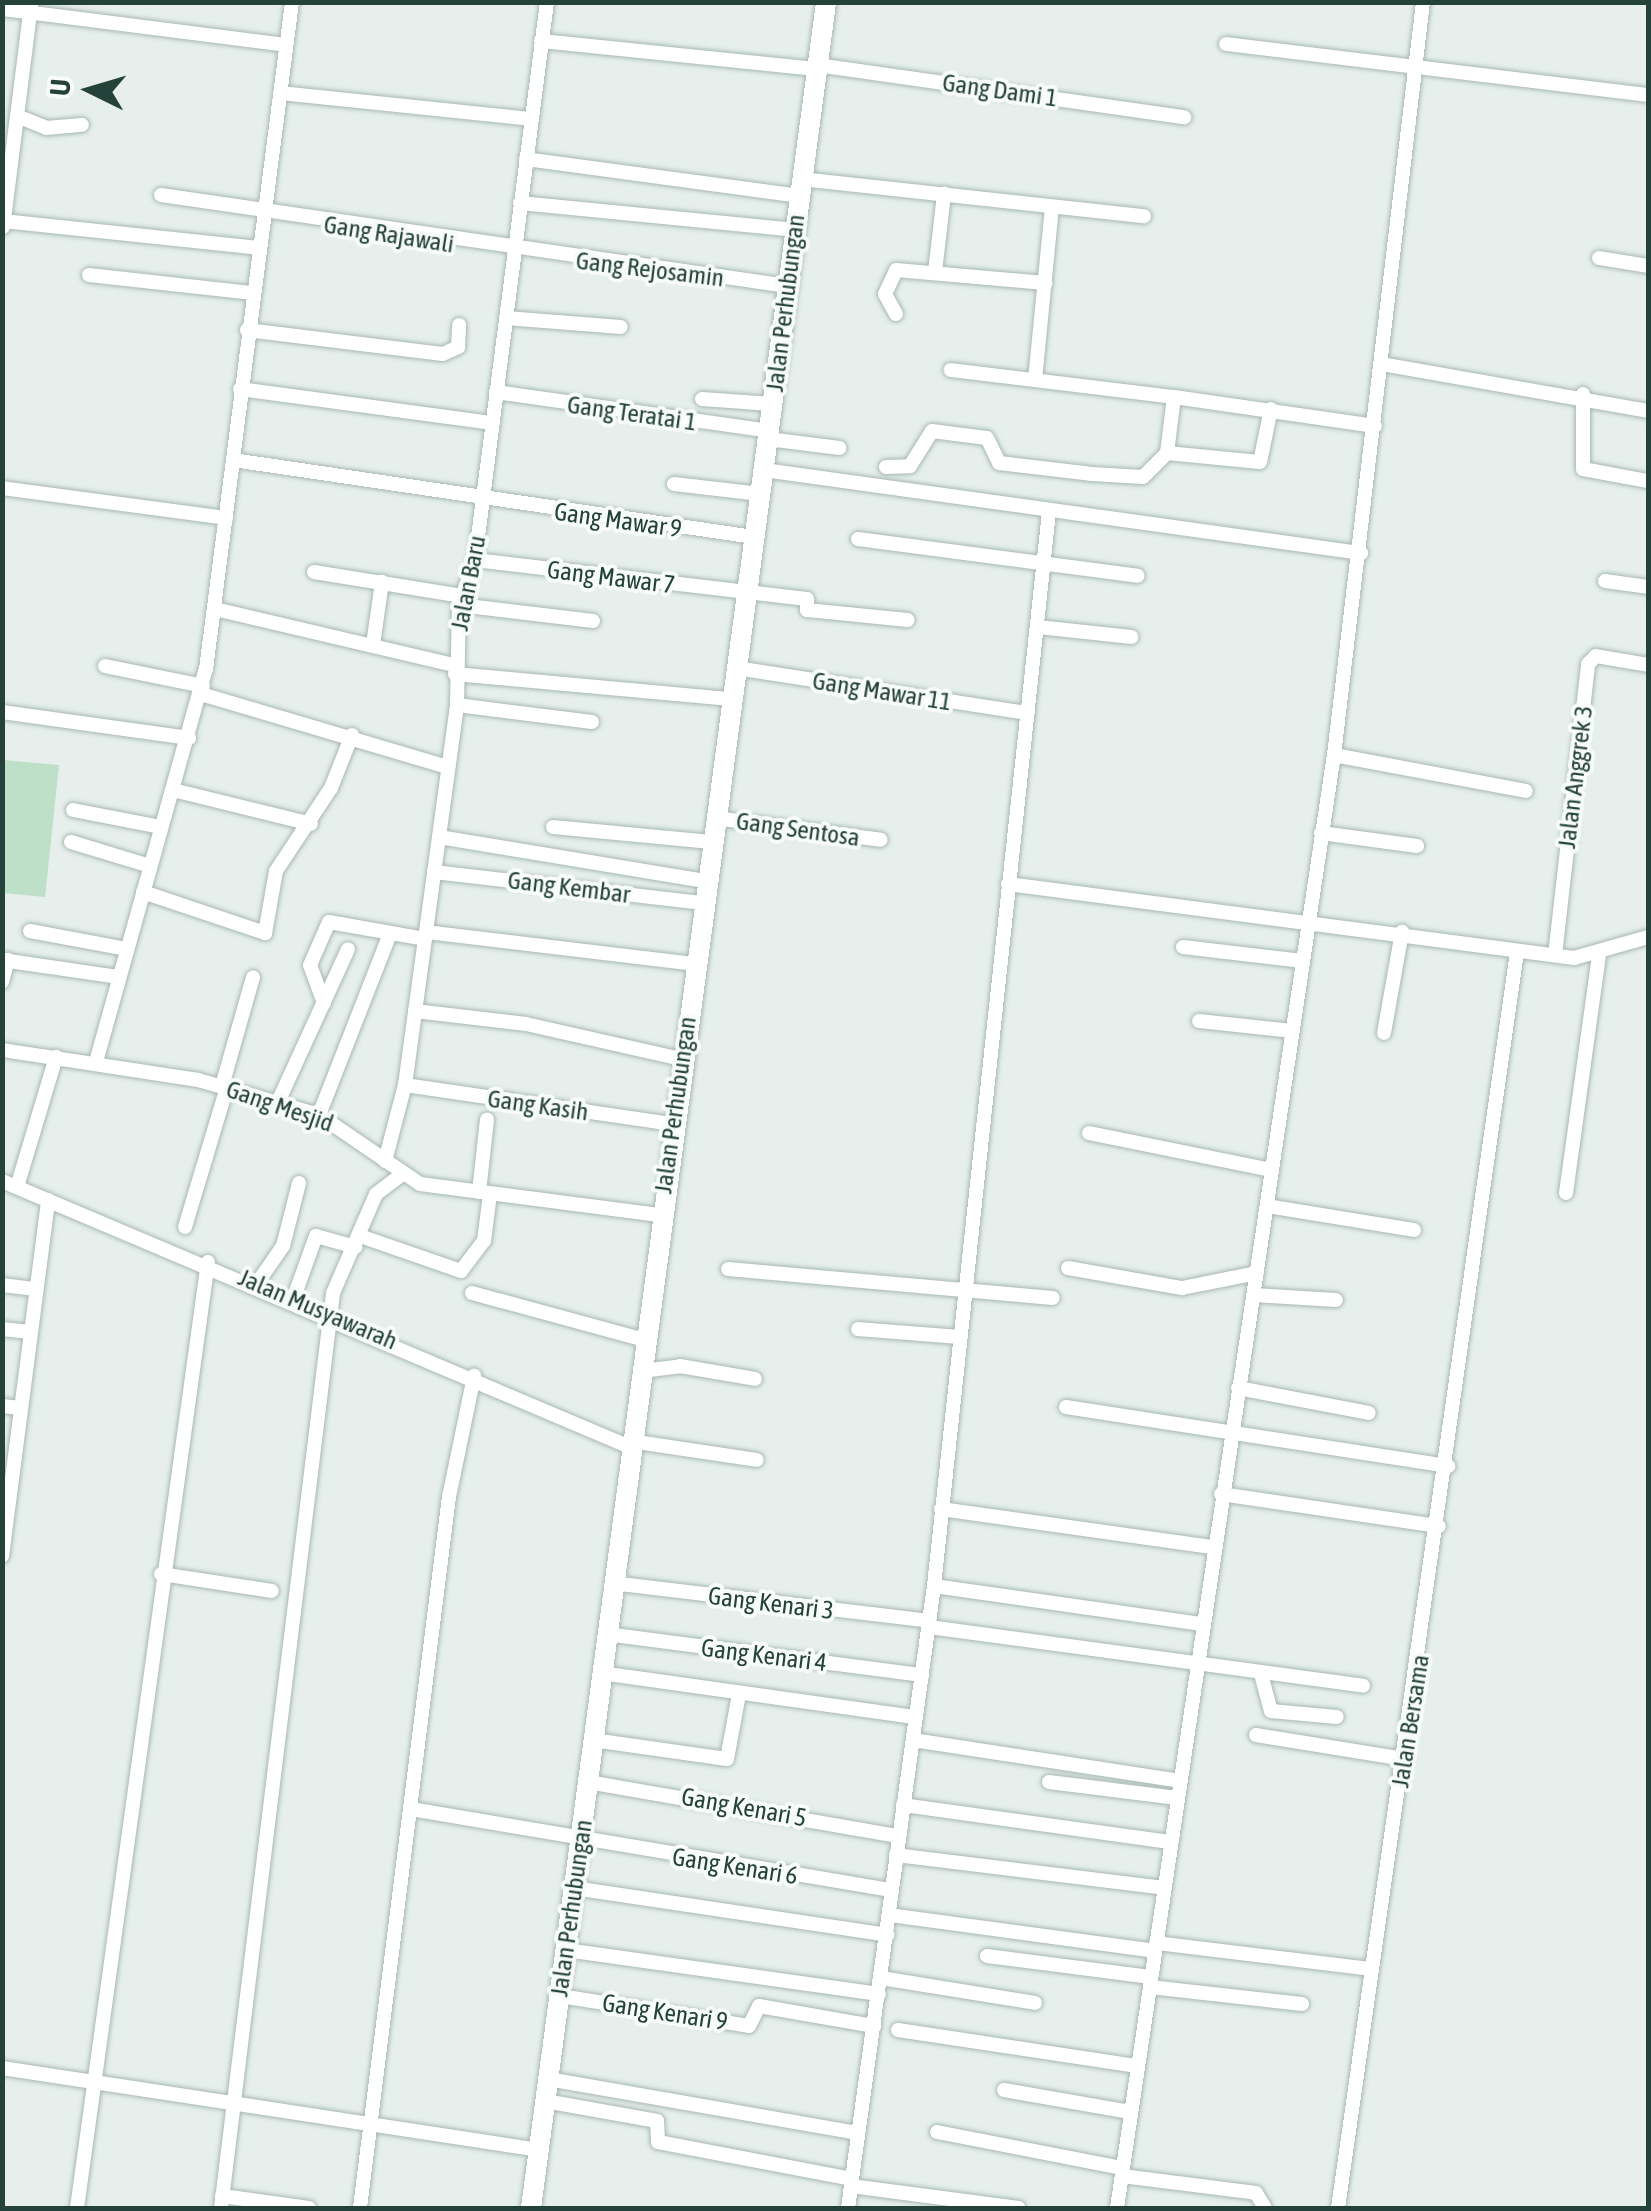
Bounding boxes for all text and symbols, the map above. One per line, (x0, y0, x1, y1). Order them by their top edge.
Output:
north arrow (40, 40, 140, 140)
street label: Gang Dami 1 (941, 67, 1059, 113)
text: U (43, 78, 77, 97)
street label: Gang Rajawali (322, 209, 456, 259)
street label: Jalan Perhubungan (759, 213, 811, 393)
street label: Gang Rejosamin (574, 245, 726, 293)
street label: Gang Teratai 1 (565, 389, 699, 437)
street label: Gang Mawar 9 (552, 496, 684, 544)
street label: Jalan Baru (444, 533, 492, 633)
street label: Gang Mawar 7 (545, 554, 677, 600)
street label: Gang Mawar 11 (810, 665, 954, 717)
street label: Jalan Anggrek 3 (1551, 704, 1599, 850)
street label: Gang Sentosa (734, 805, 862, 853)
street label: Gang Kembar (506, 865, 632, 909)
street label: Jalan Perhubungan (648, 1015, 702, 1195)
street label: Gang Mesjid (222, 1074, 338, 1138)
street label: Gang Kasih (486, 1083, 590, 1127)
street label: Jalan Musyawarah (234, 1262, 402, 1356)
street label: Gang Kenari 3 (706, 1580, 836, 1626)
street label: Gang Kenari 4 (699, 1632, 829, 1678)
street label: Jalan Bersama (1385, 1652, 1435, 1790)
street label: Gang Kenari 5 (679, 1781, 809, 1833)
street label: Jalan Perhubungan (544, 1818, 598, 1998)
street label: Gang Kenari 6 (670, 1841, 800, 1891)
street label: Gang Kenari 9 (600, 1987, 730, 2037)

